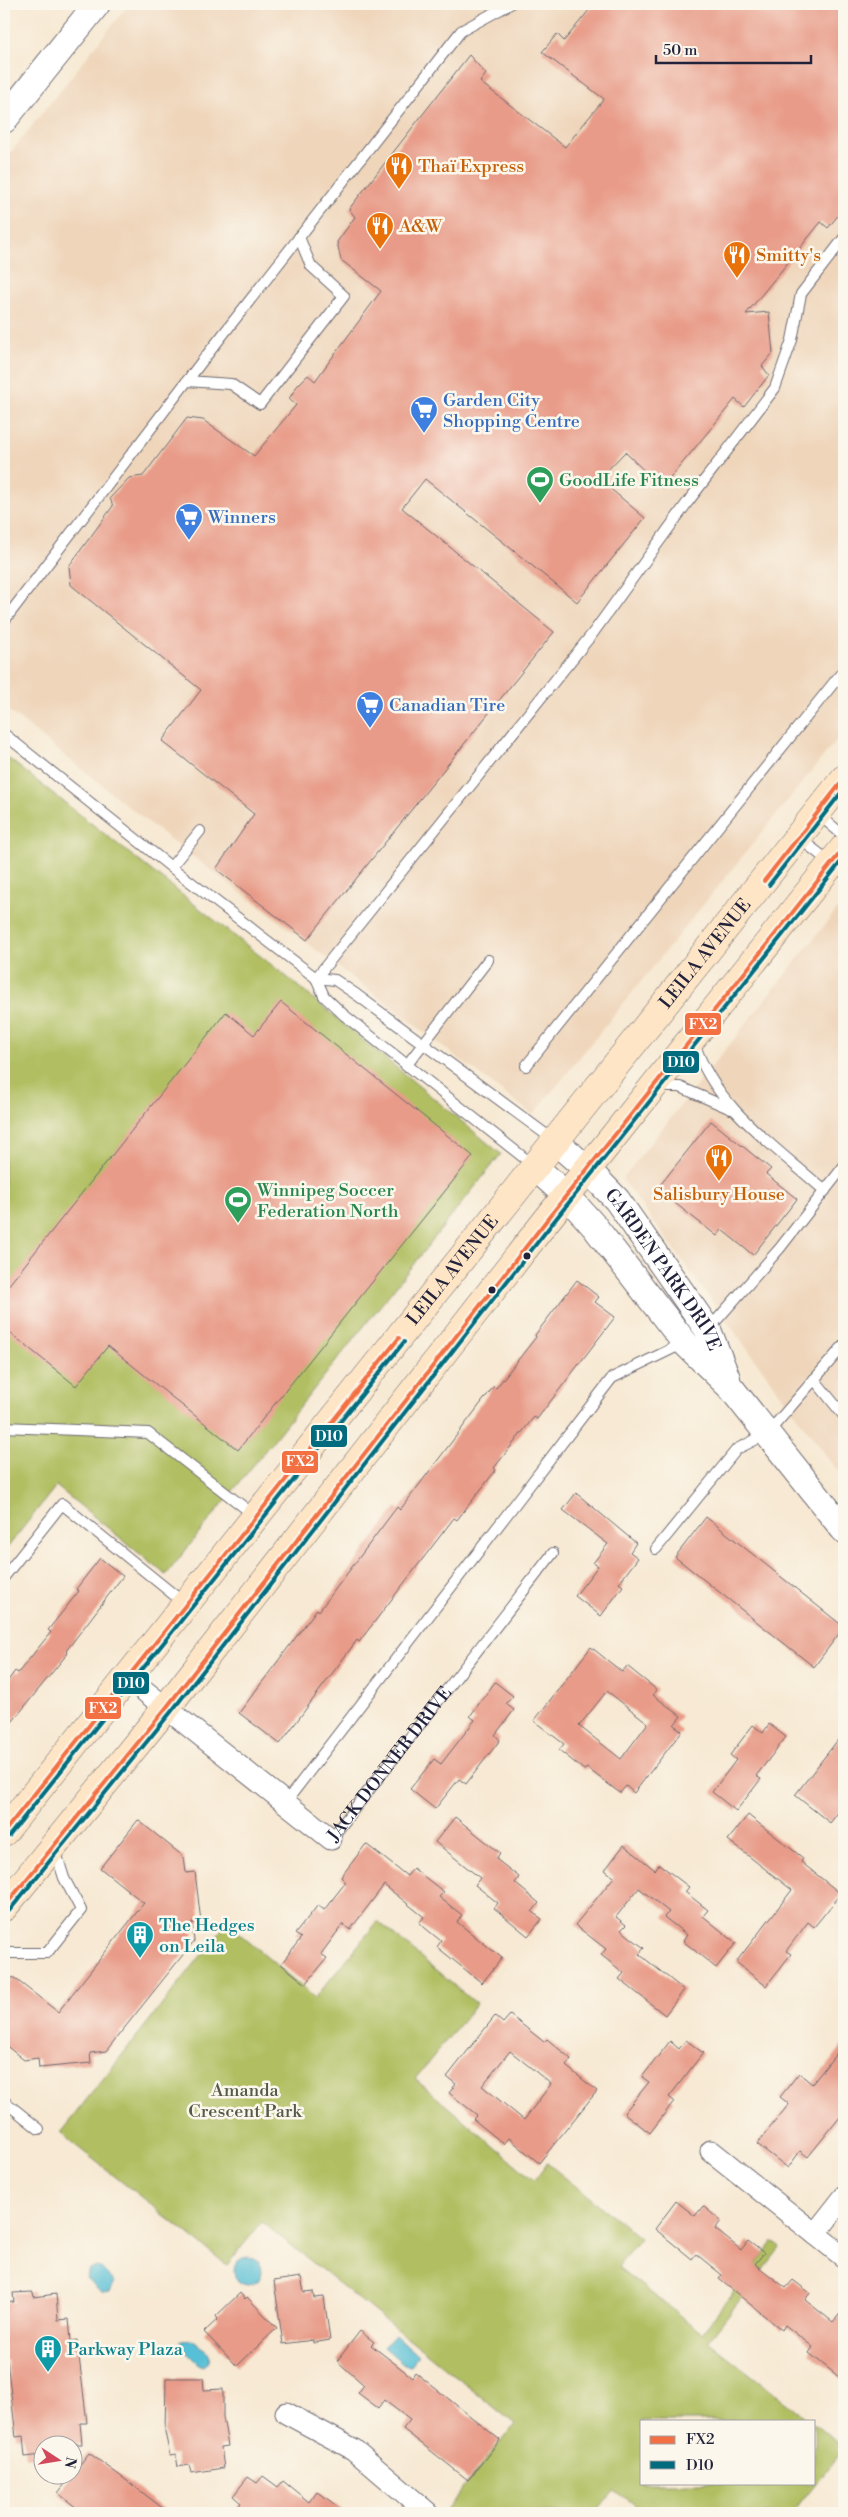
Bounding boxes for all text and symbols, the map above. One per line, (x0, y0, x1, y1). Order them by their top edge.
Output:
scale bar (656, 32, 810, 64)
text: 50 m (663, 41, 697, 60)
restaurant icon: Thaï Express (384, 151, 414, 190)
place label: Thaï Express (418, 155, 524, 178)
restaurant icon: A&W (365, 211, 395, 250)
place label: A&W (398, 215, 443, 238)
restaurant icon: Smitty's (722, 240, 752, 279)
place label: Smitty's (756, 244, 821, 267)
place label: Garden City Shopping Centre (443, 389, 580, 433)
supermarket icon: Garden City Shopping Centre (409, 395, 439, 434)
sports icon: GoodLife Fitness (525, 465, 555, 504)
place label: GoodLife Fitness (559, 469, 699, 492)
supermarket icon: Winners (174, 502, 204, 541)
place label: Winners (207, 506, 276, 529)
supermarket icon: Canadian Tire (355, 690, 385, 729)
place label: Canadian Tire (389, 694, 505, 717)
street label: LEILA AVENUE (654, 894, 756, 1013)
line badge: FX2 (684, 1012, 722, 1036)
text: FX2 (689, 1016, 718, 1034)
line badge: D10 (662, 1050, 700, 1074)
text: D10 (667, 1054, 695, 1072)
restaurant icon: Salisbury House (704, 1143, 734, 1182)
place label: Winnipeg Soccer Federation North (256, 1179, 399, 1223)
place label: Salisbury House (653, 1183, 785, 1206)
street label: GARDEN PARK DRIVE (600, 1184, 726, 1354)
sports icon: Winnipeg Soccer Federation North (223, 1185, 253, 1224)
street label: LEILA AVENUE (402, 1210, 504, 1330)
unlabelled marker (522, 1251, 532, 1261)
unlabelled marker (487, 1285, 497, 1295)
line badge: D10 (310, 1424, 348, 1448)
text: D10 (315, 1428, 343, 1446)
line badge: FX2 (281, 1450, 319, 1474)
text: FX2 (286, 1453, 315, 1471)
line badge: D10 (112, 1671, 150, 1695)
text: D10 (117, 1675, 145, 1693)
street label: JACK DONNER DRIVE (322, 1682, 457, 1847)
line badge: FX2 (84, 1696, 122, 1720)
text: FX2 (89, 1700, 118, 1718)
place label: The Hedges on Leila (159, 1914, 255, 1958)
building icon: The Hedges on Leila (125, 1920, 155, 1959)
park label: Amanda Crescent Park (188, 2079, 303, 2123)
building icon: Parkway Plaza (33, 2334, 63, 2373)
place label: Parkway Plaza (67, 2338, 184, 2361)
legend (640, 2420, 816, 2484)
text: FX2 (686, 2430, 715, 2449)
north arrow (32, 2434, 82, 2484)
text: N (60, 2455, 80, 2470)
text: D10 (686, 2456, 714, 2475)

